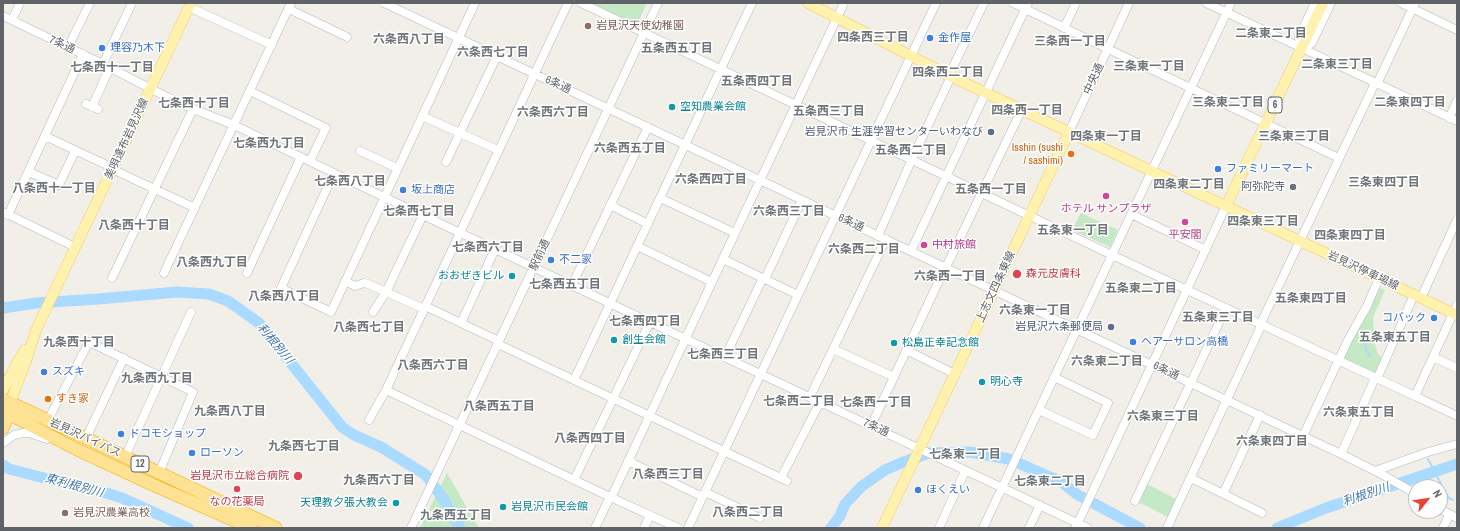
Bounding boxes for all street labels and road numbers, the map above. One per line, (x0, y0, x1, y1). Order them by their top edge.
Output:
street label: 7条通 (47, 33, 77, 57)
street label: 中央通 (1081, 61, 1107, 97)
street label: 6条通 (543, 73, 573, 97)
street label: 美唄達布岩見沢線 (102, 96, 152, 182)
road number: 6 (1268, 97, 1282, 113)
street label: 6条通 (836, 211, 866, 235)
street label: 駅前通 (527, 237, 553, 273)
street label: 上志文四条東線 (974, 249, 1018, 325)
street label: 岩見沢停車場線 (1325, 249, 1401, 293)
street label: 6条通 (1151, 359, 1181, 383)
street label: 岩見沢バイパス (47, 416, 123, 460)
street label: 7条通 (861, 416, 891, 440)
road number: 12 (131, 456, 149, 472)

